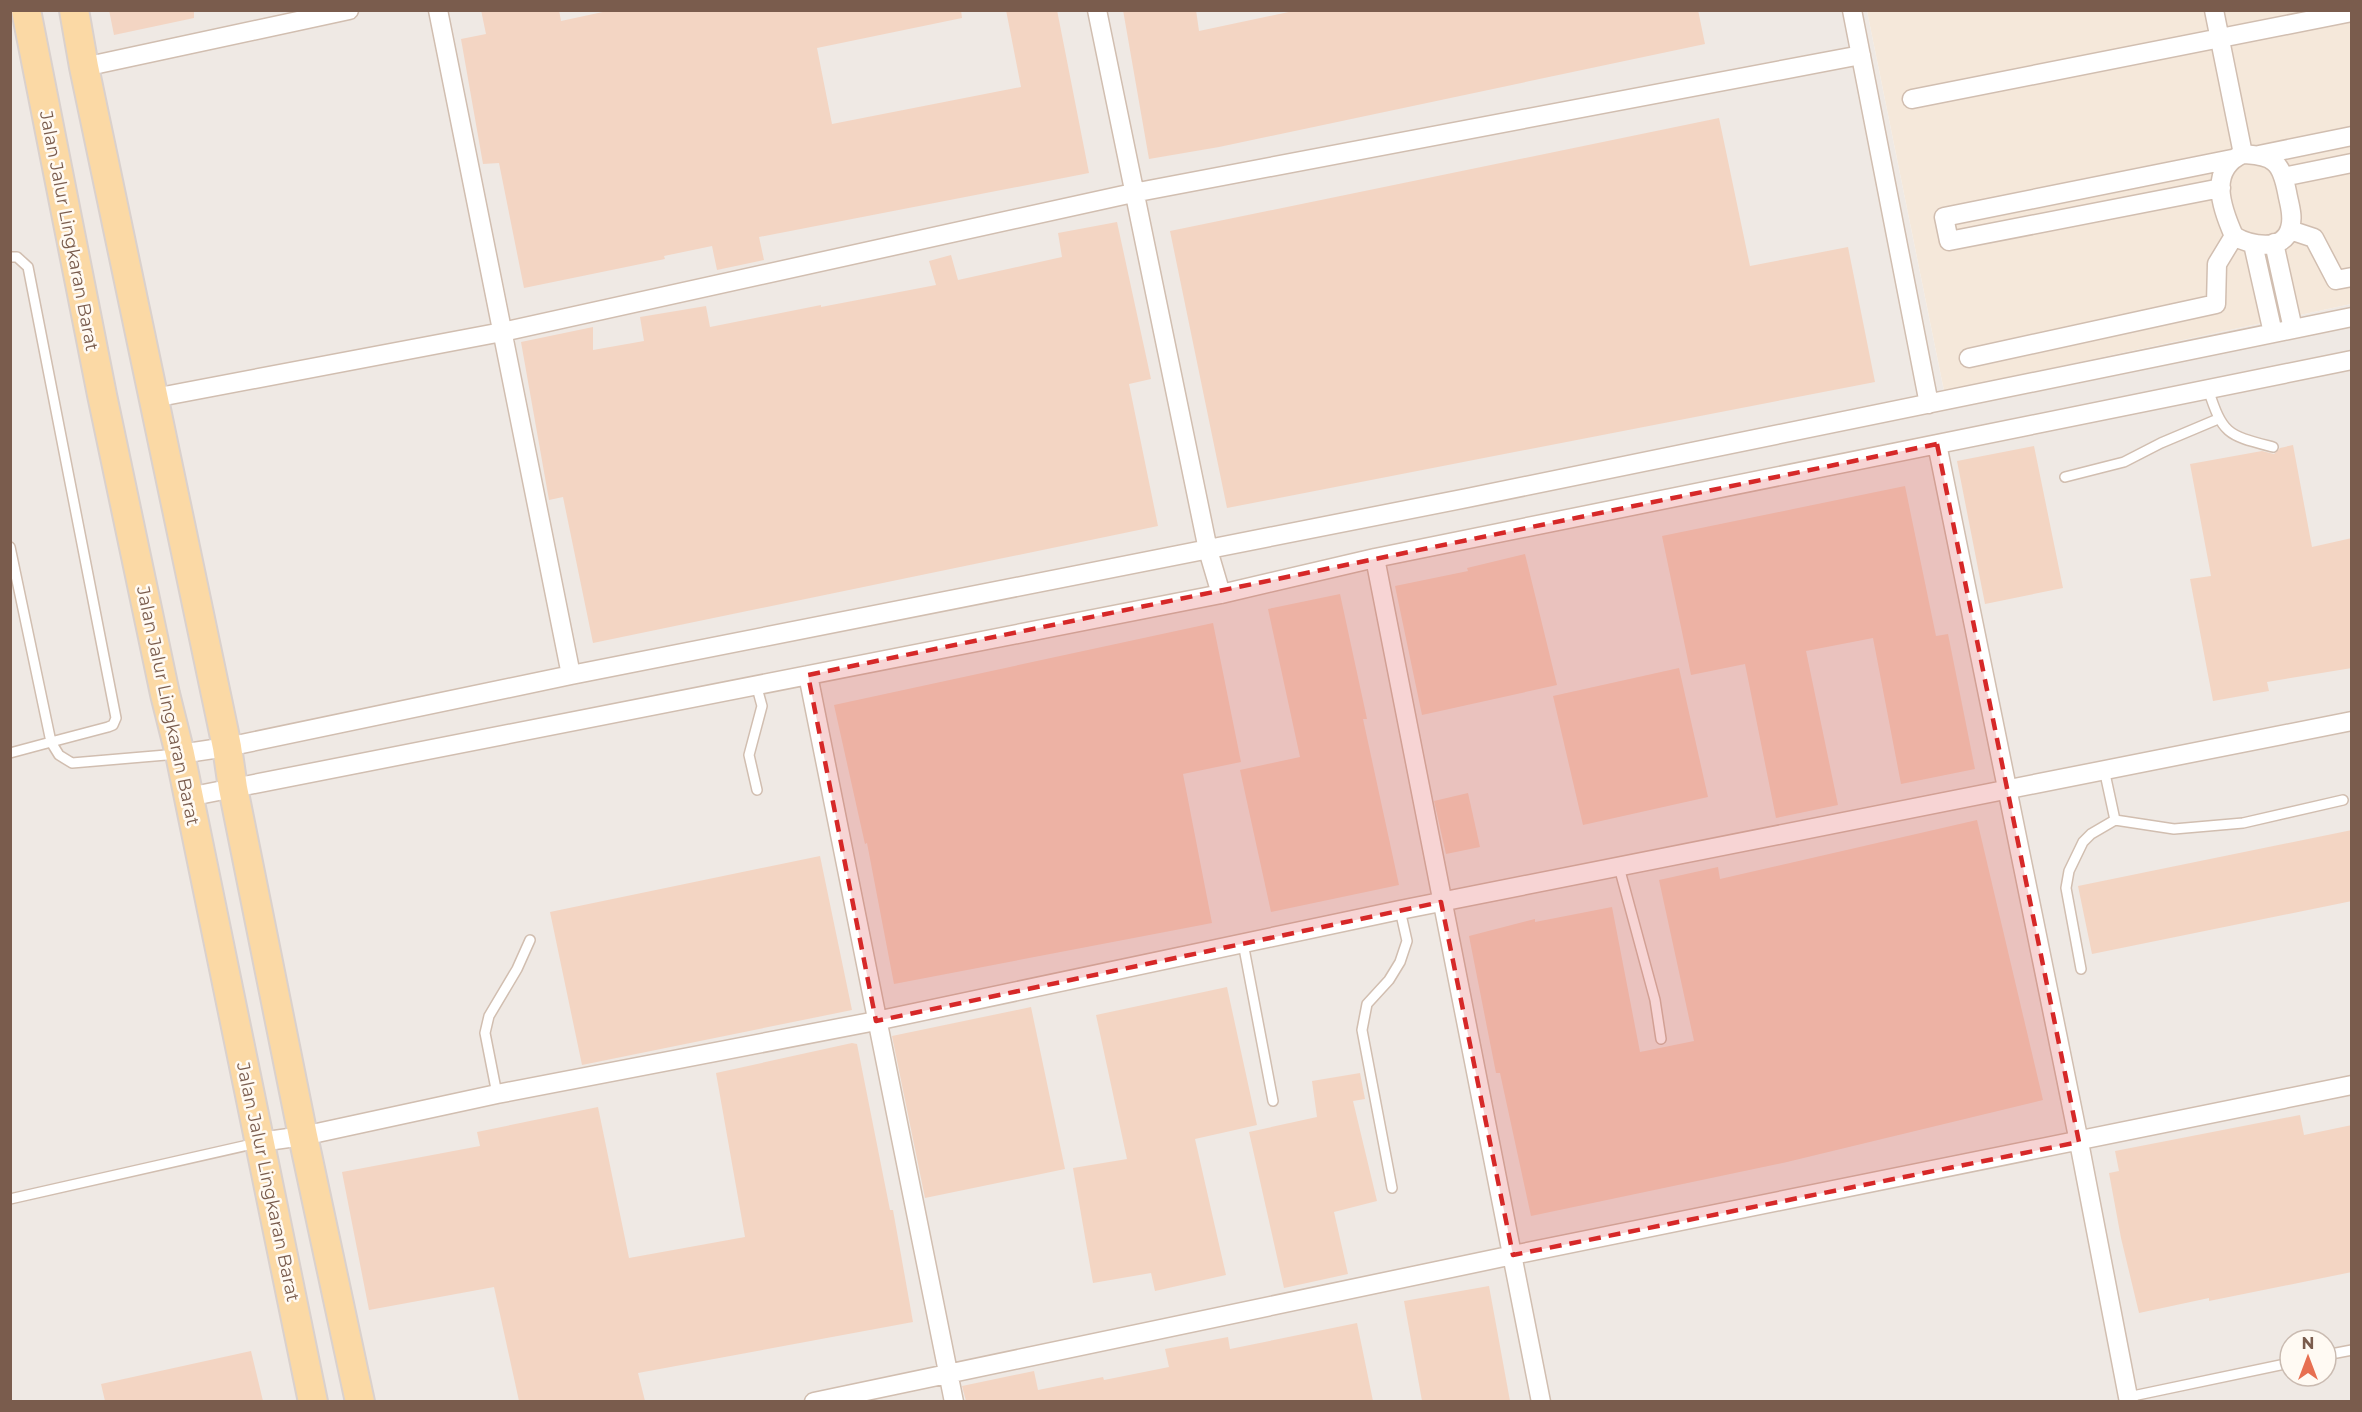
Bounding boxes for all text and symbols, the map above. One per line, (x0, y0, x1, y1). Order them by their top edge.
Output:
street label: Jalan Jalur Lingkaran Barat (35, 108, 103, 353)
street label: Jalan Jalur Lingkaran Barat (132, 583, 204, 828)
street label: Jalan Jalur Lingkaran Barat (232, 1059, 304, 1304)
north arrow (2278, 1328, 2338, 1388)
text: N (2302, 1334, 2314, 1353)

